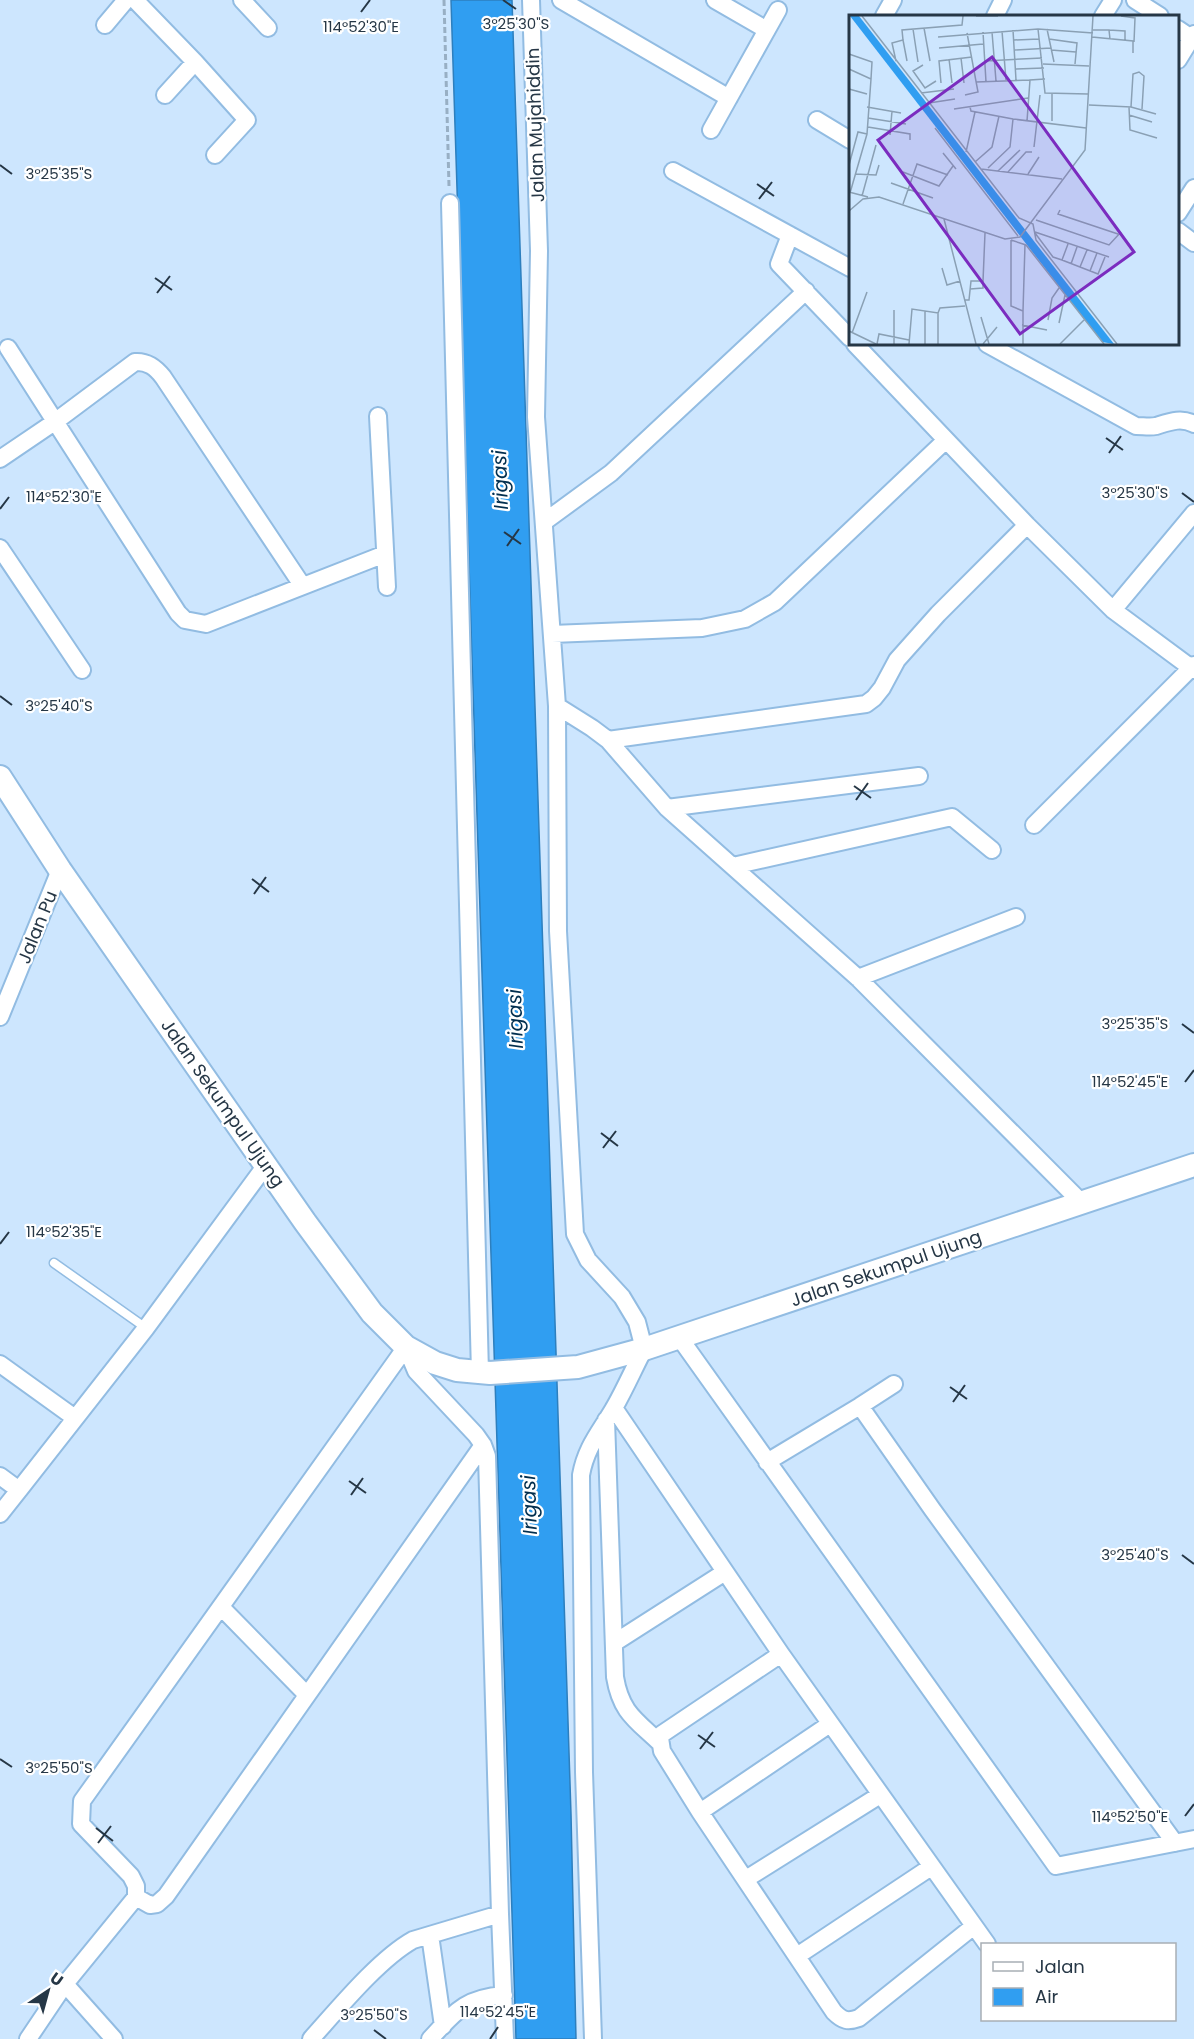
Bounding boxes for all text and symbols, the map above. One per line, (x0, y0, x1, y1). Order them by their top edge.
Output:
text: 3°25'30"S (483, 13, 549, 34)
inset map (849, 15, 1179, 345)
text: 114°52'30"E (323, 16, 399, 37)
street label: Jalan Mujahiddin (520, 47, 550, 203)
text: 3°25'35"S (26, 163, 92, 184)
water label: Irigasi (485, 449, 515, 510)
text: 3°25'30"S (1102, 482, 1168, 503)
text: 114°52'30"E (26, 486, 102, 507)
text: 3°25'40"S (25, 695, 93, 716)
street label: Jalan Pu (11, 887, 63, 967)
water label: Irigasi (500, 988, 530, 1049)
text: 3°25'35"S (1102, 1013, 1168, 1034)
street label: Jalan Sekumpul Ujung (155, 1014, 291, 1192)
text: 114°52'45"E (1092, 1071, 1168, 1092)
text: 114°52'35"E (26, 1221, 102, 1242)
street label: Jalan Sekumpul Ujung (787, 1224, 985, 1312)
water label: Irigasi (514, 1474, 544, 1535)
text: 3°25'40"S (1101, 1544, 1169, 1565)
text: 3°25'50"S (25, 1757, 93, 1778)
text: 114°52'50"E (1092, 1806, 1168, 1827)
legend (981, 1943, 1176, 2021)
text: Jalan (1035, 1954, 1085, 1979)
north arrow (18, 1961, 78, 2021)
text: U (45, 1967, 68, 1992)
text: Air (1035, 1984, 1059, 2009)
text: 114°52'45"E (460, 2001, 536, 2022)
text: 3°25'50"S (340, 2004, 408, 2025)

